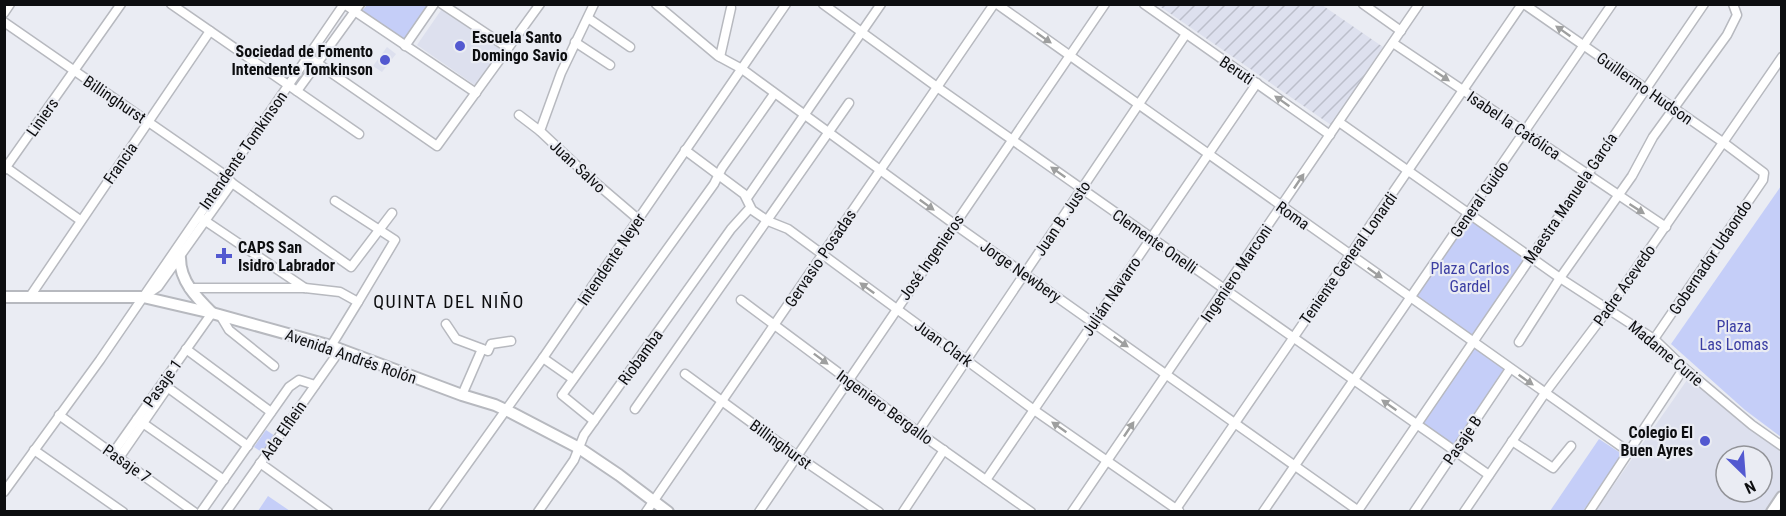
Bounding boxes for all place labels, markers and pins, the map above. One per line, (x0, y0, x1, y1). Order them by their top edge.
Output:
place label: Escuela Santo Domingo Savio (472, 28, 568, 65)
marker: Escuela Santo Domingo Savio (453, 39, 467, 53)
place label: Sociedad de Fomento Intendente Tomkinson (232, 42, 373, 79)
marker: Sociedad de Fomento Intendente Tomkinson (378, 53, 392, 67)
place label: CAPS San Isidro Labrador (238, 238, 335, 275)
marker: CAPS San Isidro Labrador (215, 247, 233, 265)
place label: Colegio El Buen Ayres (1621, 423, 1693, 460)
marker: Colegio El Buen Ayres (1698, 434, 1712, 448)

